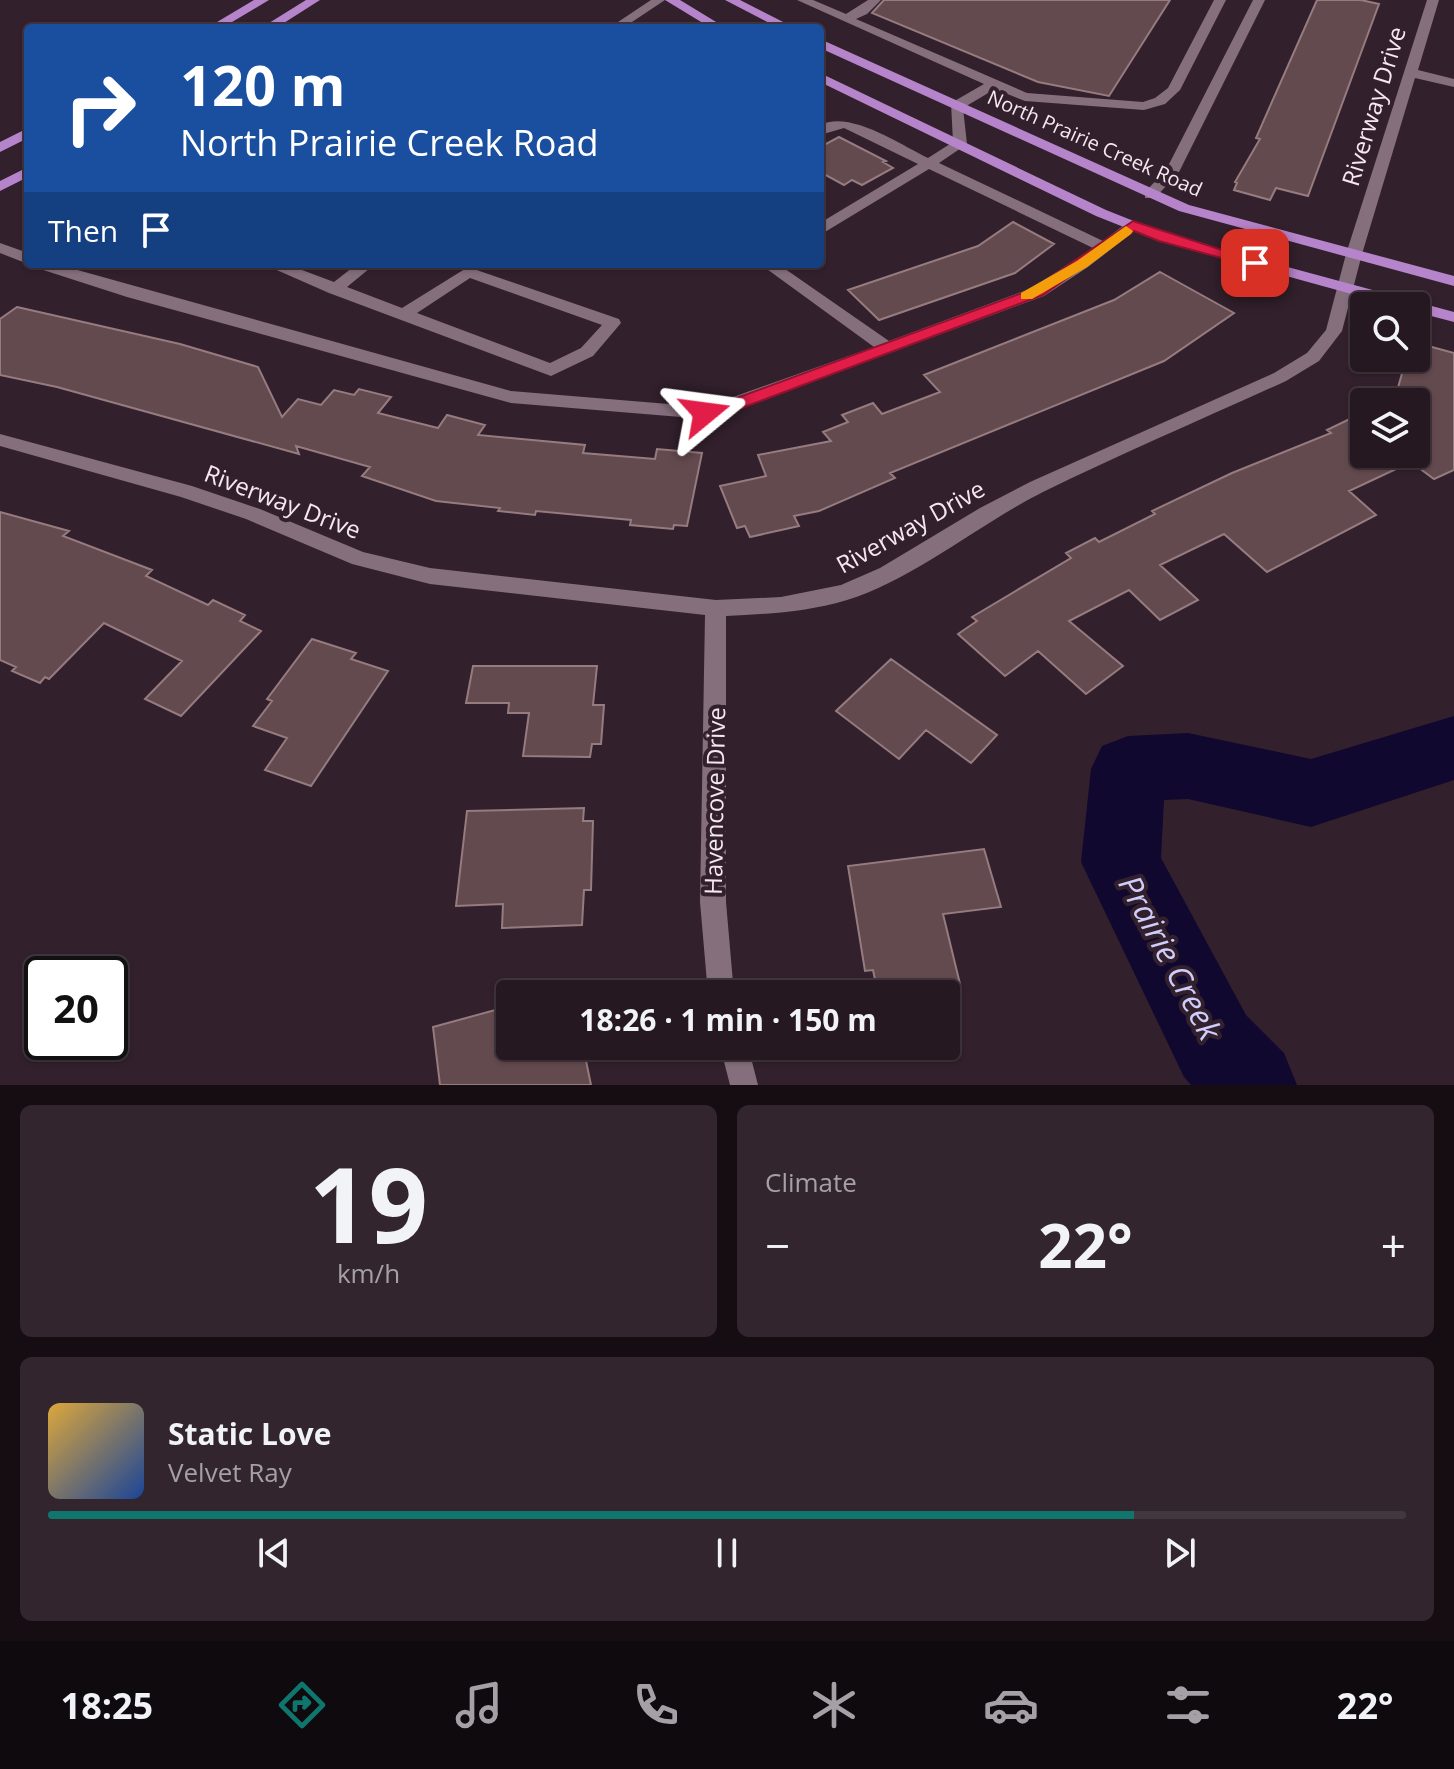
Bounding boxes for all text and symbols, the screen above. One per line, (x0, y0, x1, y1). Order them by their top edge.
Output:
street label: Riverway Drive (1333, 22, 1413, 190)
text: 120 m (180, 46, 346, 122)
icon: right (48, 56, 152, 160)
street label: North Prairie Creek Road (983, 83, 1207, 203)
text: North Prairie Creek Road (180, 118, 599, 167)
icon: arrive (134, 208, 178, 252)
text: Then (48, 210, 118, 251)
pin (1221, 229, 1289, 297)
icon: arrive (1233, 241, 1277, 285)
map controls (1350, 292, 1430, 468)
button: search (1350, 292, 1430, 372)
position arrow (663, 371, 747, 455)
button: layers (1350, 388, 1430, 468)
street label: Riverway Drive (200, 456, 366, 546)
street label: Riverway Drive (830, 472, 990, 580)
street label: Havencove Drive (696, 707, 732, 895)
water label: Prairie Creek (1110, 867, 1233, 1048)
speed limit sign: 20 (24, 956, 128, 1060)
text: 18:26 · 1 min · 150 m (579, 999, 877, 1040)
text: 19 (309, 1132, 428, 1273)
text: Climate (765, 1164, 857, 1200)
text: 22° (1038, 1204, 1133, 1286)
text: − (765, 1215, 790, 1275)
text: + (1381, 1215, 1406, 1275)
text: km/h (337, 1255, 400, 1291)
text: Static Love (168, 1413, 331, 1454)
text: Velvet Ray (168, 1454, 292, 1490)
icon: previous (252, 1531, 296, 1575)
icon: pause (705, 1531, 749, 1575)
icon: next (1158, 1531, 1202, 1575)
icon: directions (274, 1677, 330, 1733)
icon: music (451, 1677, 507, 1733)
icon: phone (628, 1677, 684, 1733)
icon: climate (806, 1677, 862, 1733)
icon: car (983, 1677, 1039, 1733)
icon: filters (1160, 1677, 1216, 1733)
text: 18:25 (61, 1681, 153, 1730)
text: 22° (1337, 1681, 1393, 1730)

